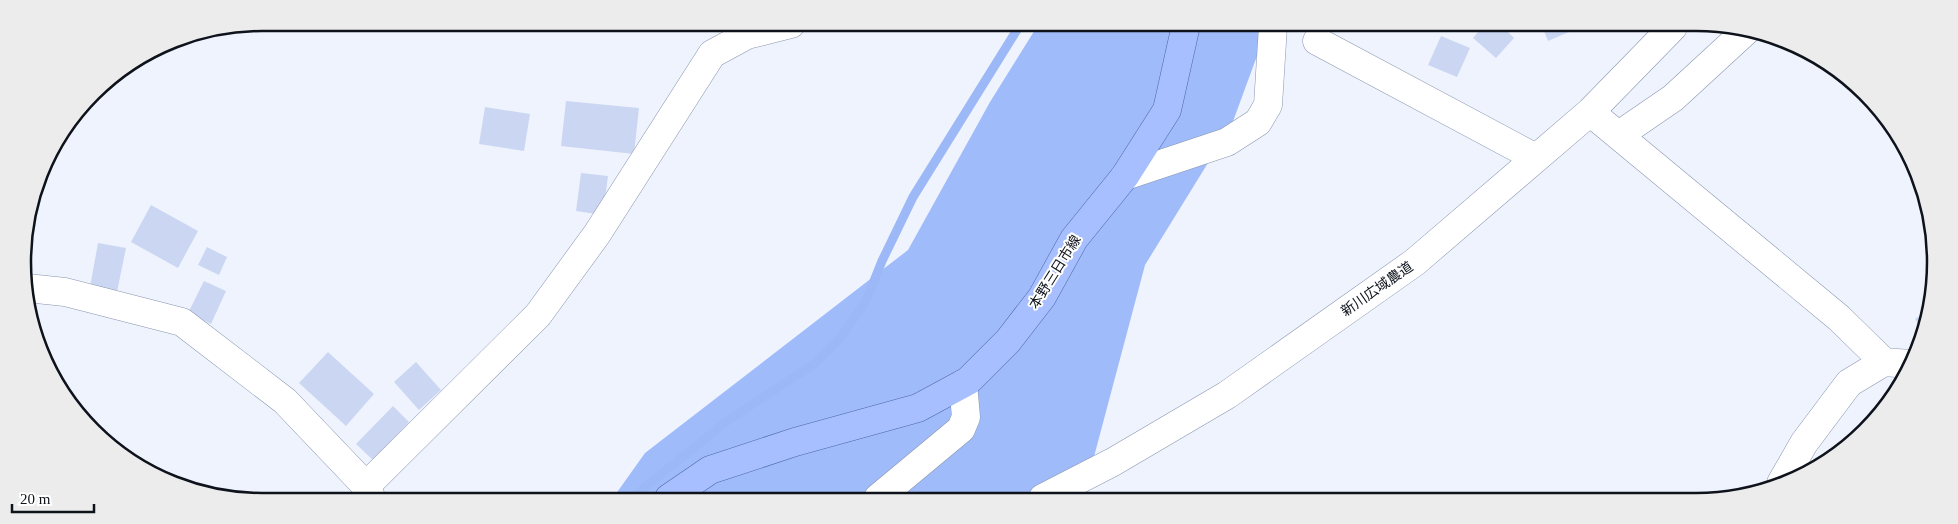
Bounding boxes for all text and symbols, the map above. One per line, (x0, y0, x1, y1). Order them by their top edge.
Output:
street label: 本野三日市線 (1026, 232, 1084, 312)
street label: 新川広域農道 (1338, 259, 1416, 319)
scale bar (12, 482, 95, 514)
text: 20 m (20, 491, 51, 507)

